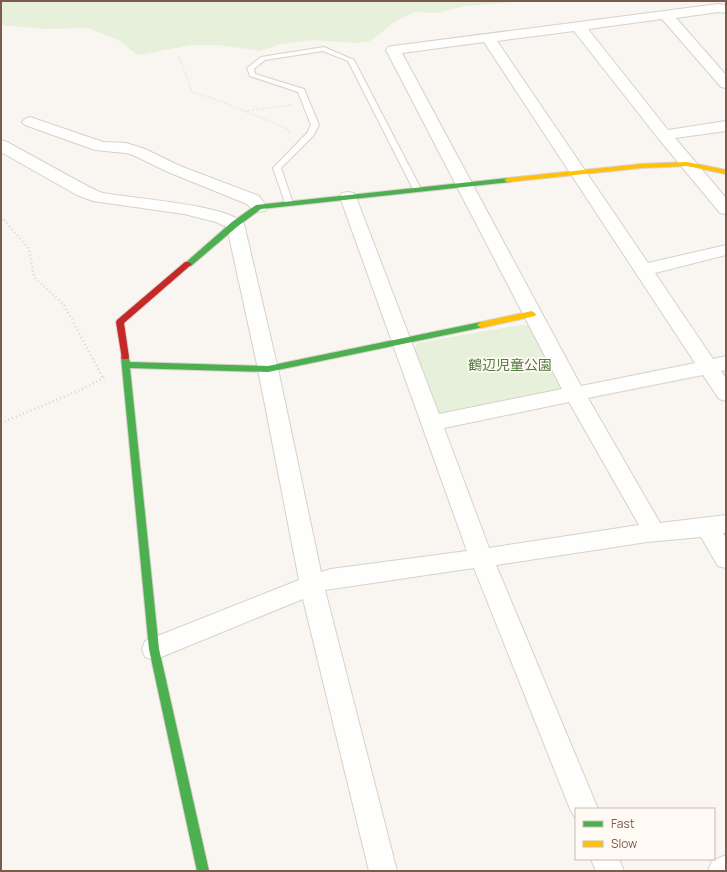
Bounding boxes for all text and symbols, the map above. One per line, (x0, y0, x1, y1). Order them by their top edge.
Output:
park label: 鶴辺児童公園 (468, 355, 552, 374)
legend (575, 808, 715, 860)
text: Fast (611, 815, 635, 832)
text: Slow (611, 835, 637, 852)

